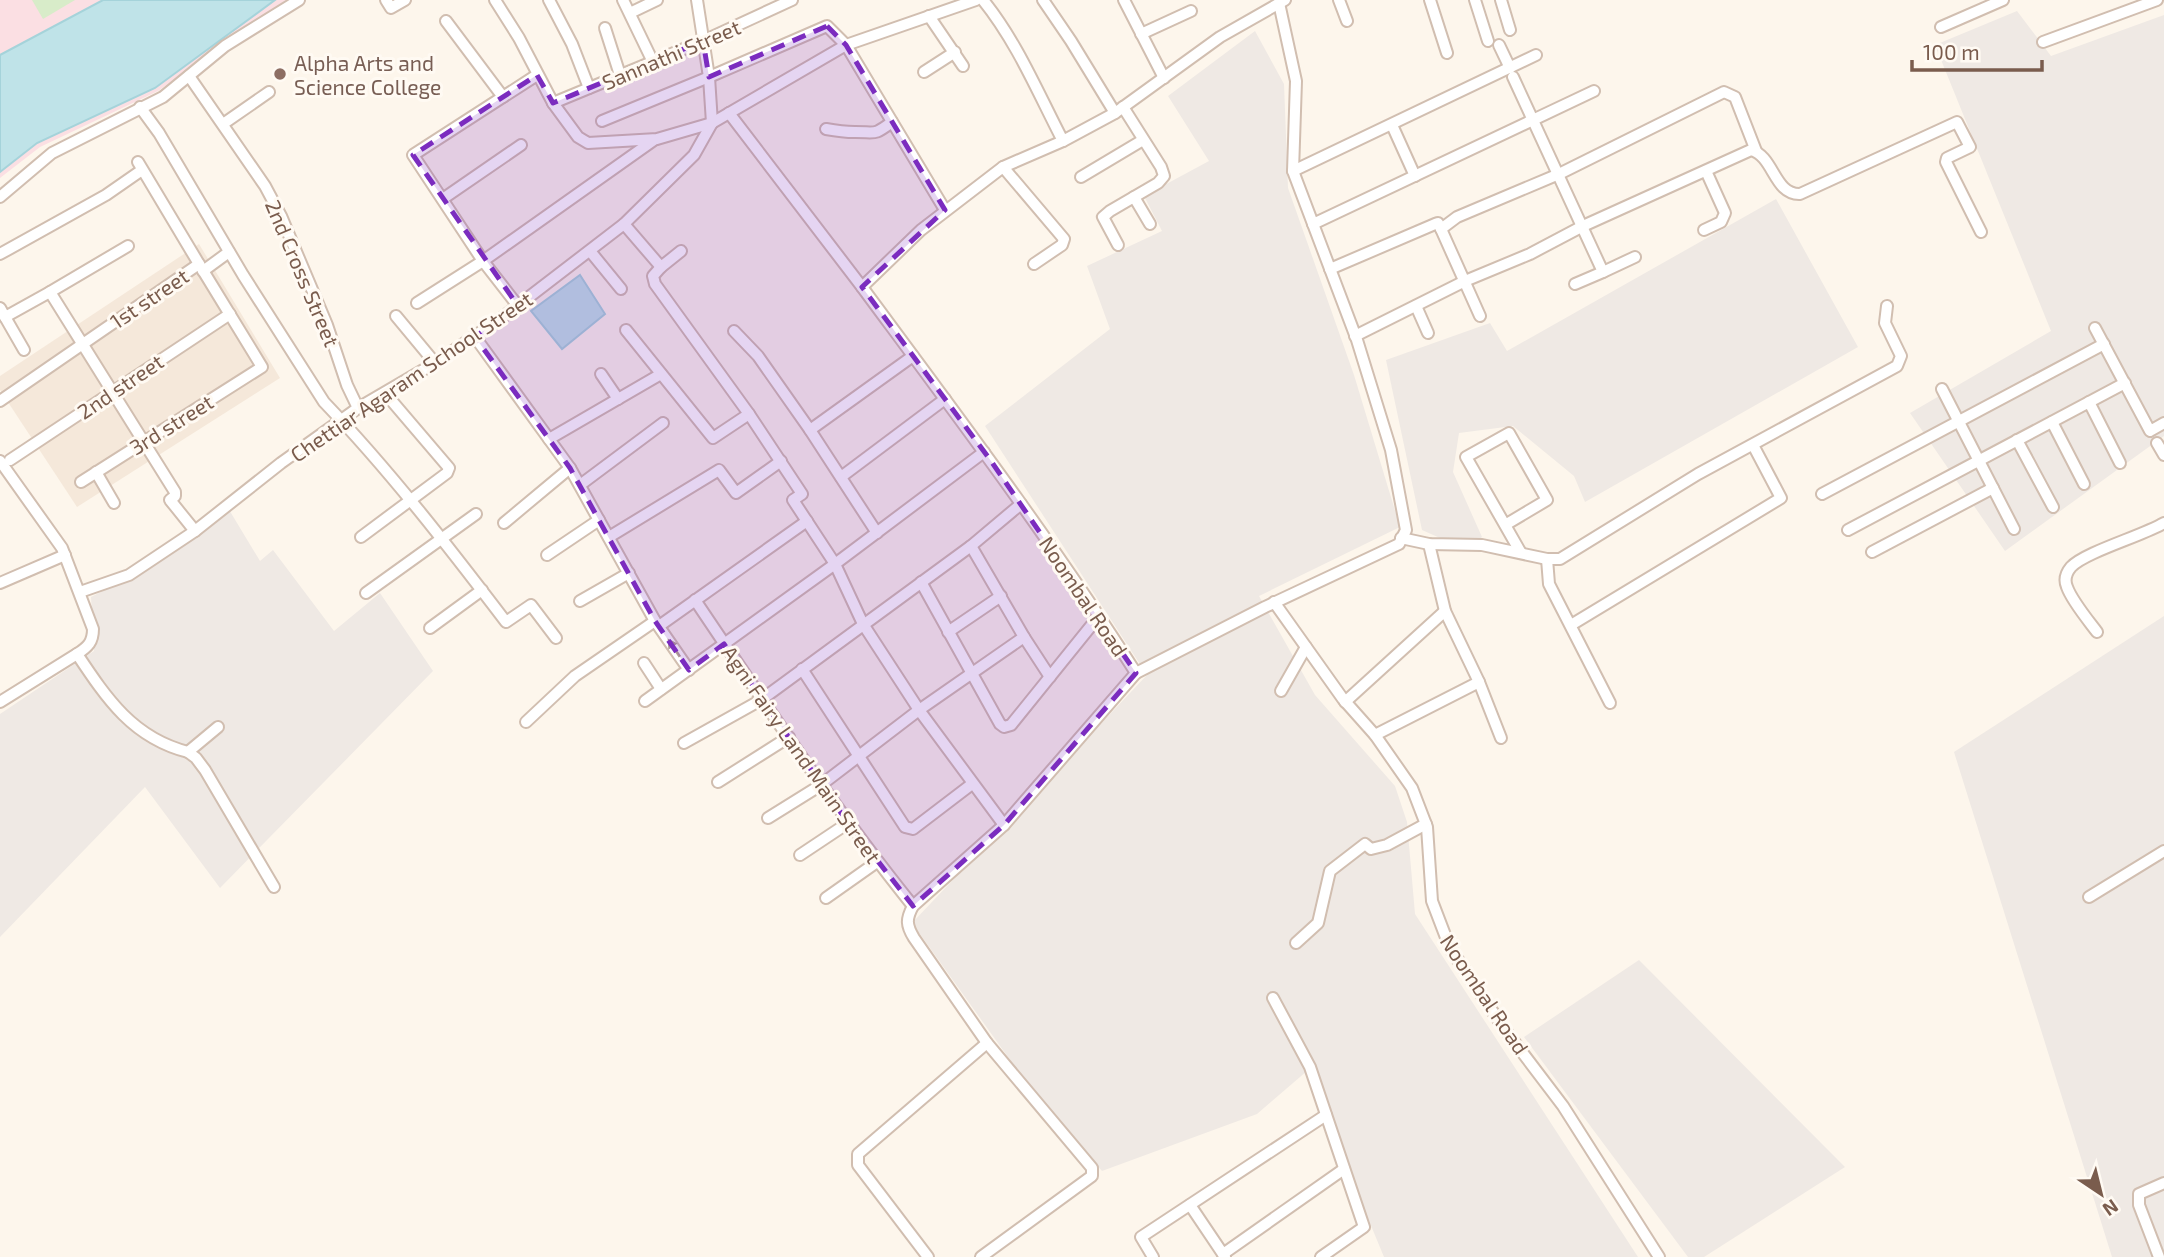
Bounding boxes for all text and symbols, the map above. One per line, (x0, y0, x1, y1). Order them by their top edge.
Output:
street label: Sannathi Street (598, 14, 744, 94)
scale bar (1912, 28, 2042, 72)
text: 100 m (1923, 39, 1980, 64)
place label: Alpha Arts and Science College (294, 50, 441, 99)
marker: Alpha Arts and Science College (272, 66, 288, 82)
street label: 2nd Cross Street (261, 196, 345, 350)
street label: 1st street (105, 263, 193, 333)
street label: Chettiar Agaram School Street (285, 286, 537, 466)
street label: 2nd street (72, 348, 168, 424)
street label: 3rd street (125, 388, 217, 460)
street label: Noombal Road (1035, 531, 1133, 661)
one-way arrow (667, 639, 681, 657)
street label: Agni Fairy Land Main Street (717, 640, 887, 868)
street label: Noombal Road (1436, 929, 1534, 1059)
north arrow (2066, 1159, 2136, 1229)
text: N (2099, 1195, 2123, 1222)

